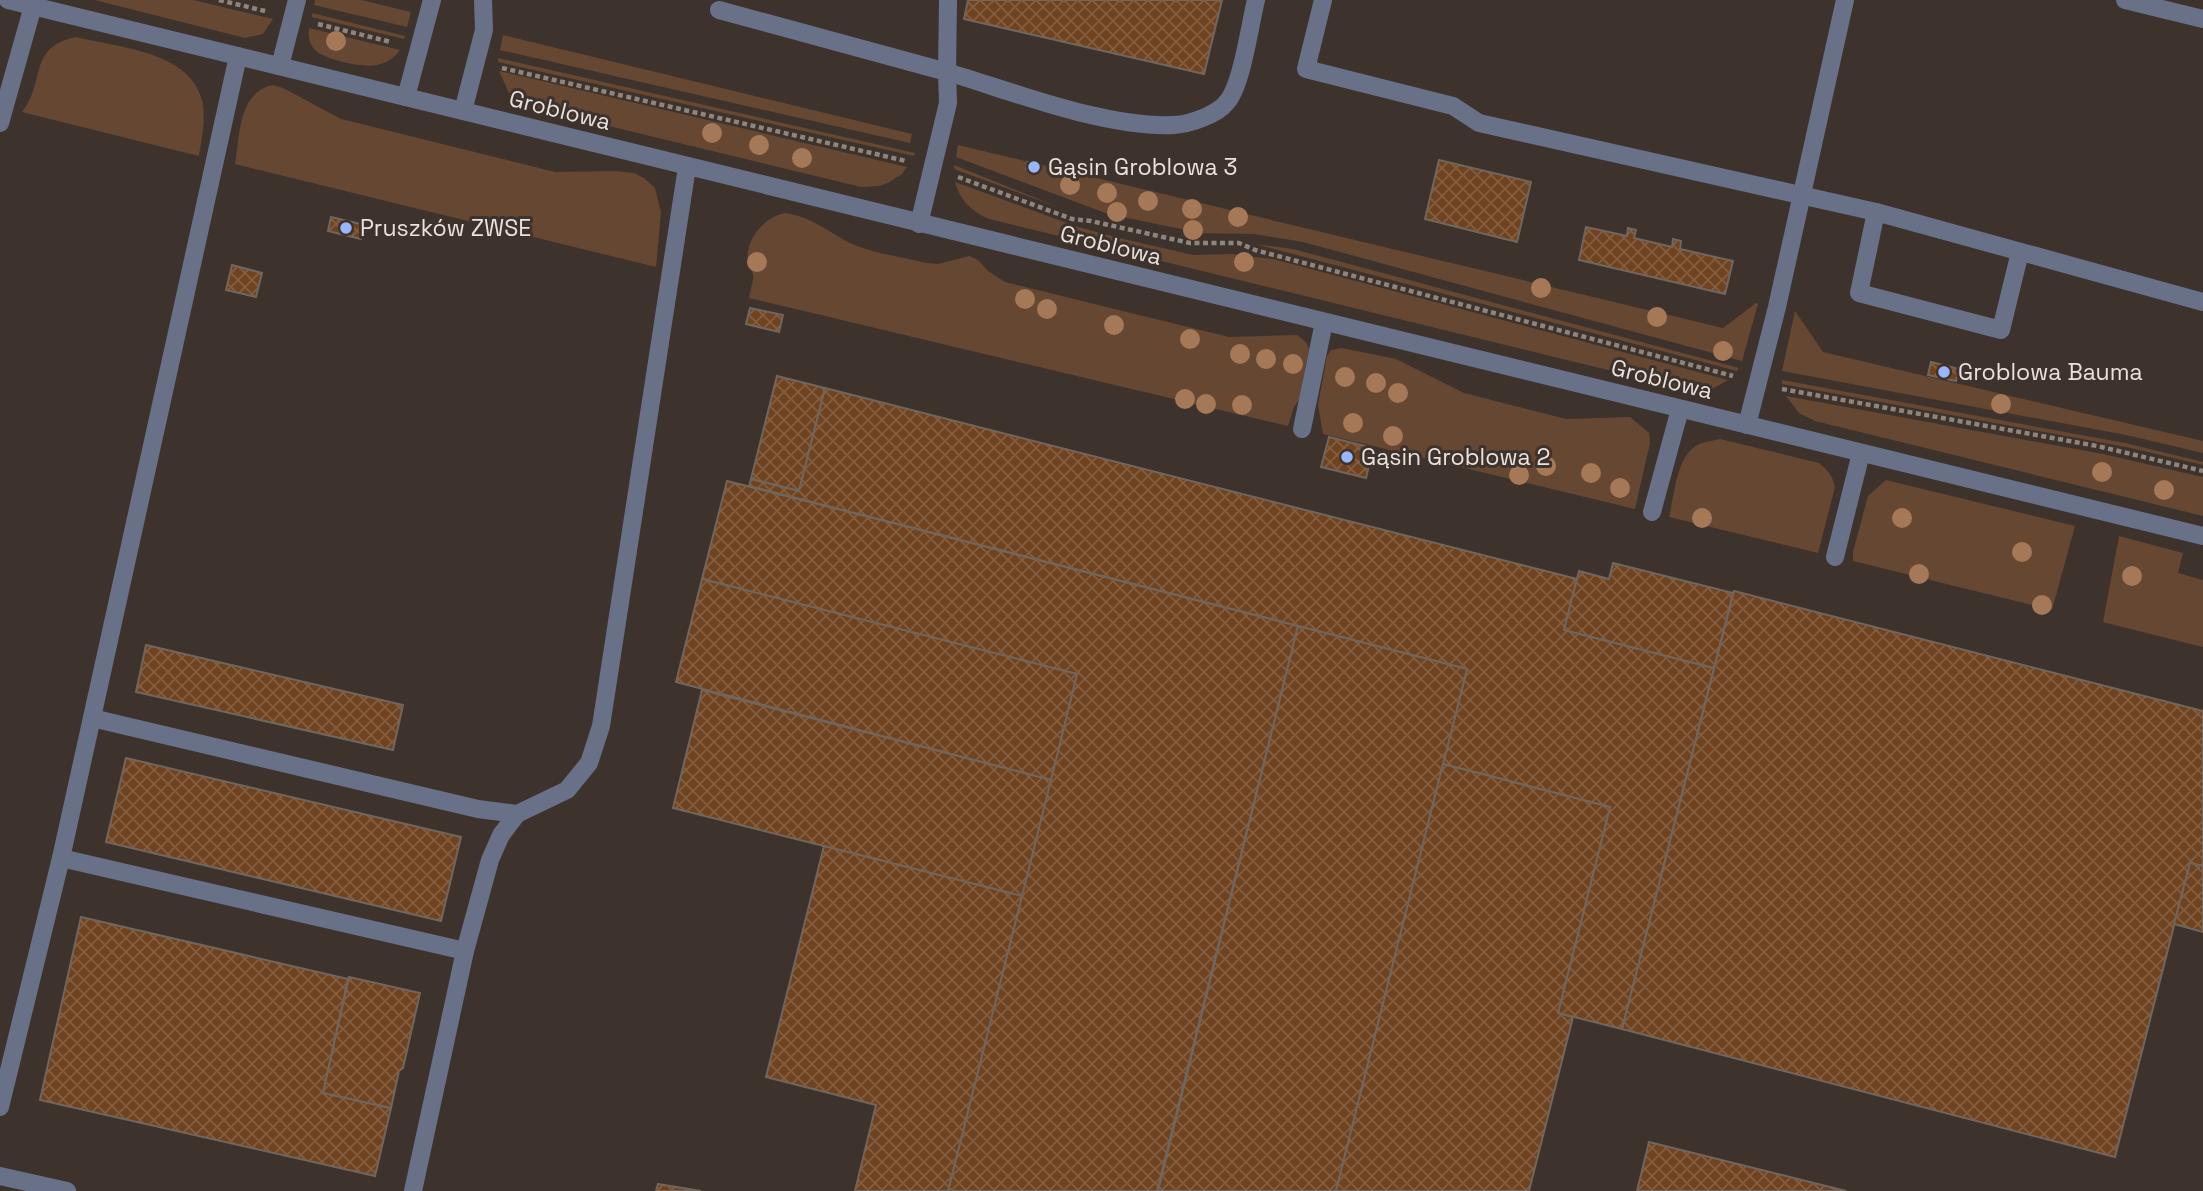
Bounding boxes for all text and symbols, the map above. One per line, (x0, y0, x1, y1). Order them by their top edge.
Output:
street label: Groblowa (506, 83, 614, 137)
place label: Gąsin Groblowa 3 (1048, 152, 1237, 182)
marker: Gąsin Groblowa 3 (1026, 159, 1042, 175)
place label: Pruszków ZWSE (360, 213, 531, 243)
street label: Groblowa (1057, 218, 1165, 272)
marker: Pruszków ZWSE (338, 220, 354, 236)
street label: Groblowa (1608, 352, 1716, 406)
place label: Groblowa Bauma (1958, 357, 2143, 387)
marker: Groblowa Bauma (1936, 364, 1952, 380)
place label: Gąsin Groblowa 2 (1361, 442, 1550, 472)
marker: Gąsin Groblowa 2 (1339, 449, 1355, 465)

